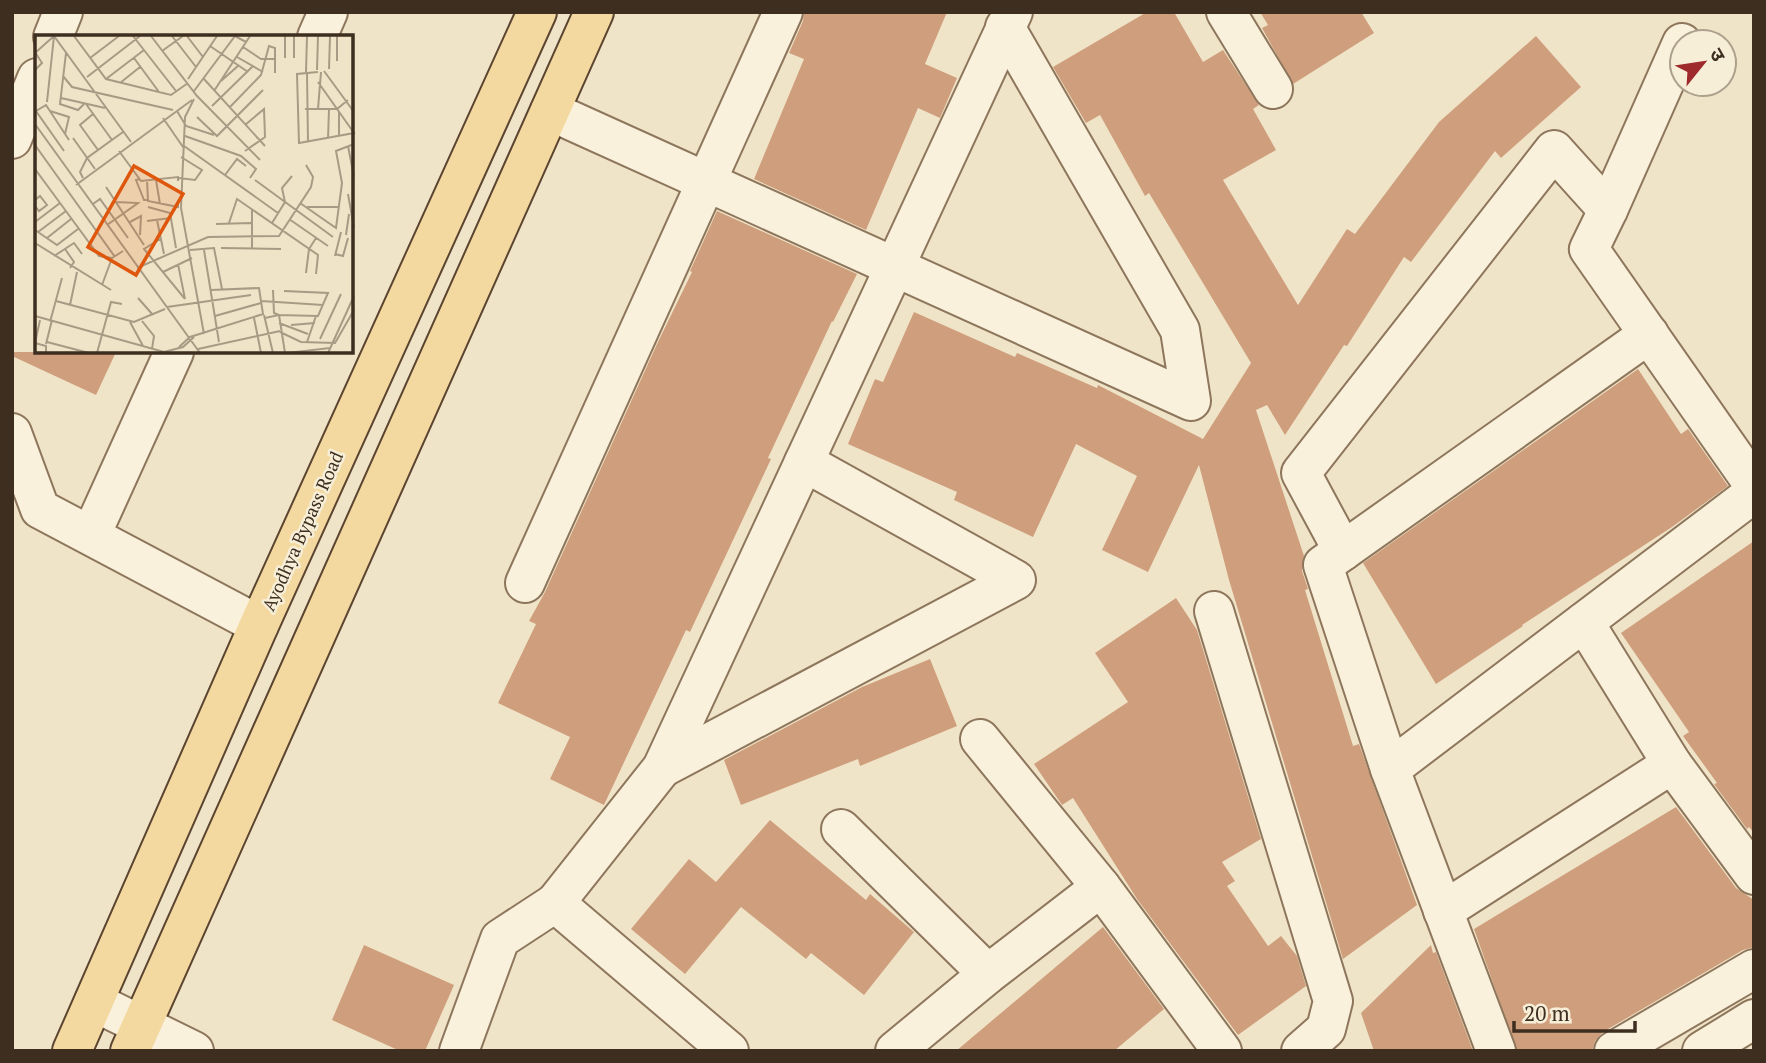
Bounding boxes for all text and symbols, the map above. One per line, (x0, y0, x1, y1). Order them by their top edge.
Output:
north arrow (1668, 28, 1738, 98)
inset map (35, 35, 354, 354)
text: उ (1705, 43, 1732, 66)
street label: Ayodhya Bypass Road (256, 447, 348, 615)
scale bar (1514, 990, 1635, 1034)
text: 20 m (1524, 999, 1570, 1027)

